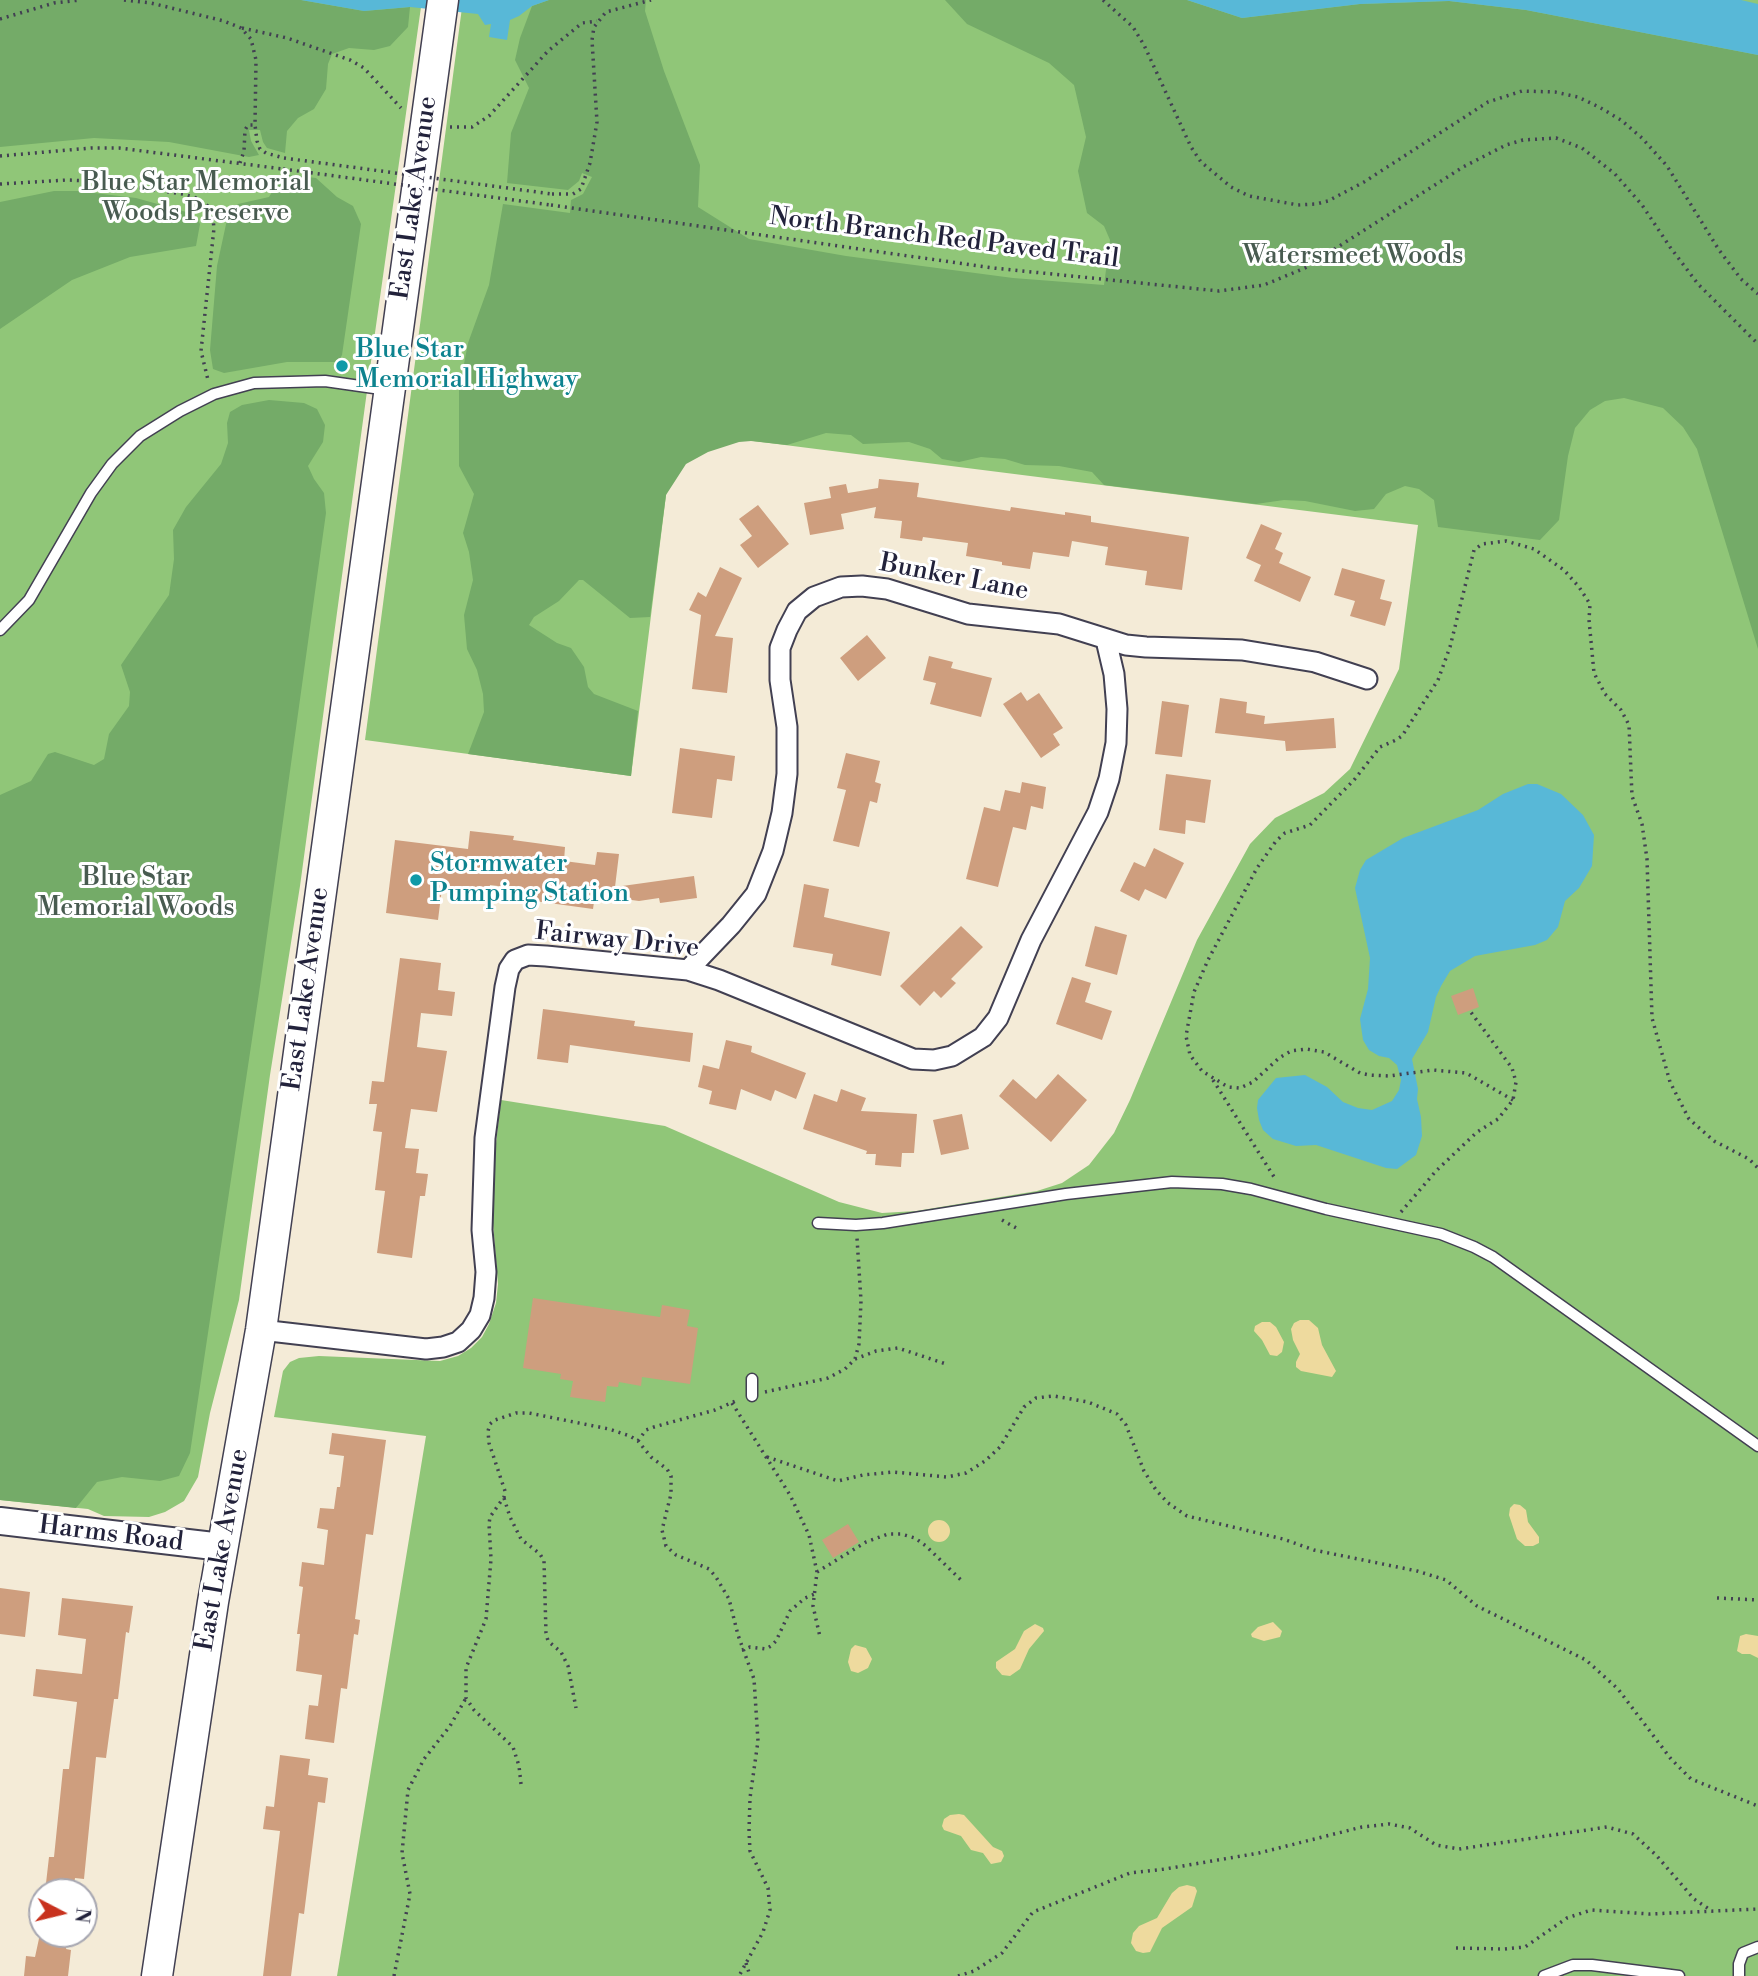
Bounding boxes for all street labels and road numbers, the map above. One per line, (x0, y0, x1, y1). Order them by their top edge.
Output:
street label: East Lake Avenue (385, 94, 445, 302)
street label: North Branch Red Paved Trail (768, 202, 1120, 276)
street label: Bunker Lane (877, 548, 1031, 608)
street label: East Lake Avenue (277, 885, 337, 1093)
street label: Fairway Drive (534, 917, 700, 965)
street label: East Lake Avenue (190, 1446, 256, 1654)
street label: Harms Road (37, 1511, 185, 1559)

